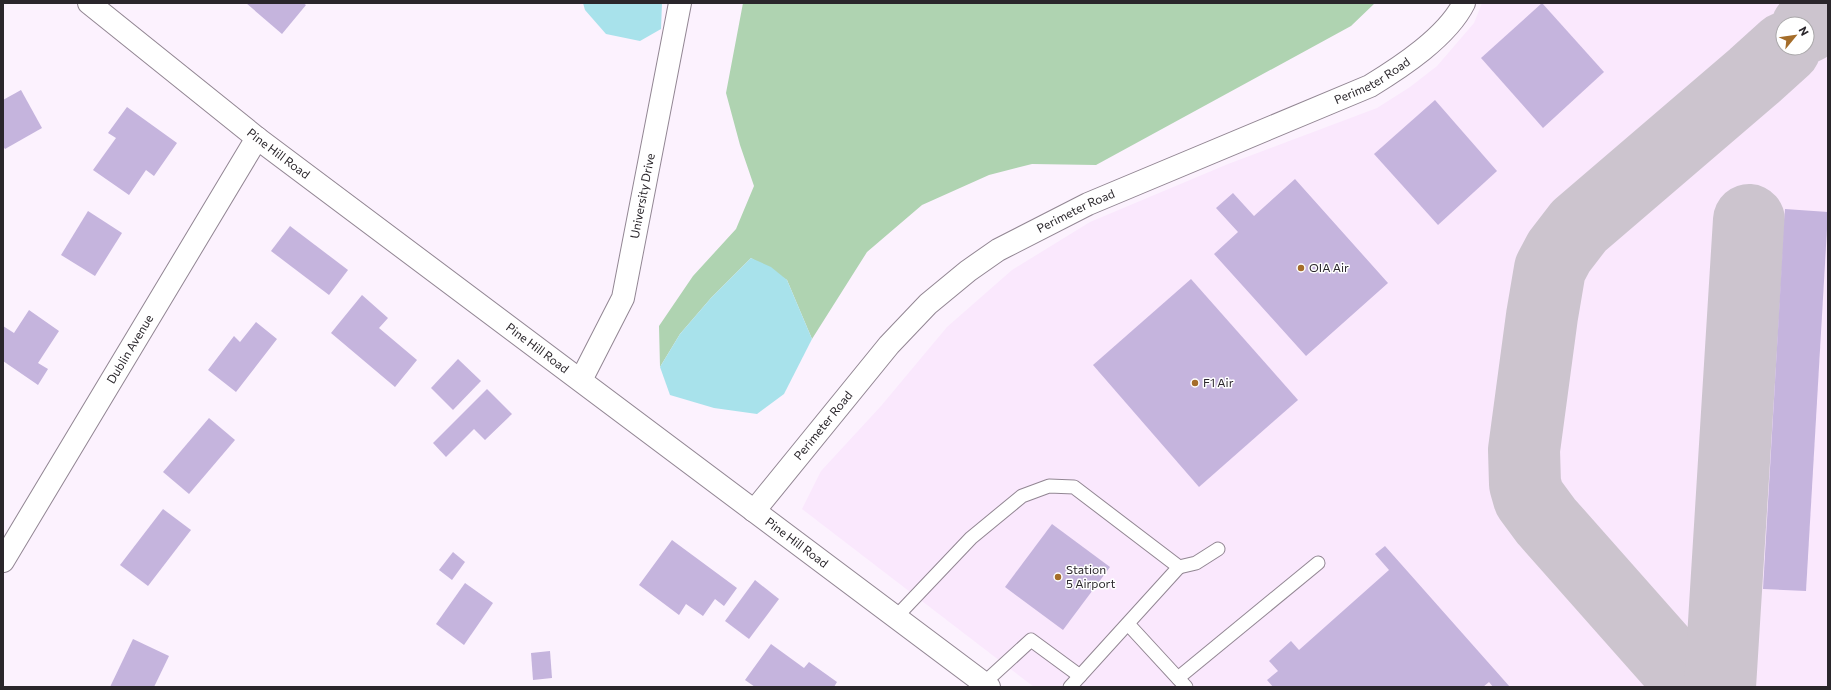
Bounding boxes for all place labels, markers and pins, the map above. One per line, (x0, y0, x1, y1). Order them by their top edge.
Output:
place label: OIA Air (1309, 260, 1349, 274)
marker: OIA Air (1296, 263, 1306, 273)
place label: F1 Air (1203, 375, 1234, 389)
marker: F1 Air (1190, 378, 1200, 388)
place label: Station 5 Airport (1066, 562, 1115, 590)
marker: Station 5 Airport (1053, 572, 1063, 582)

